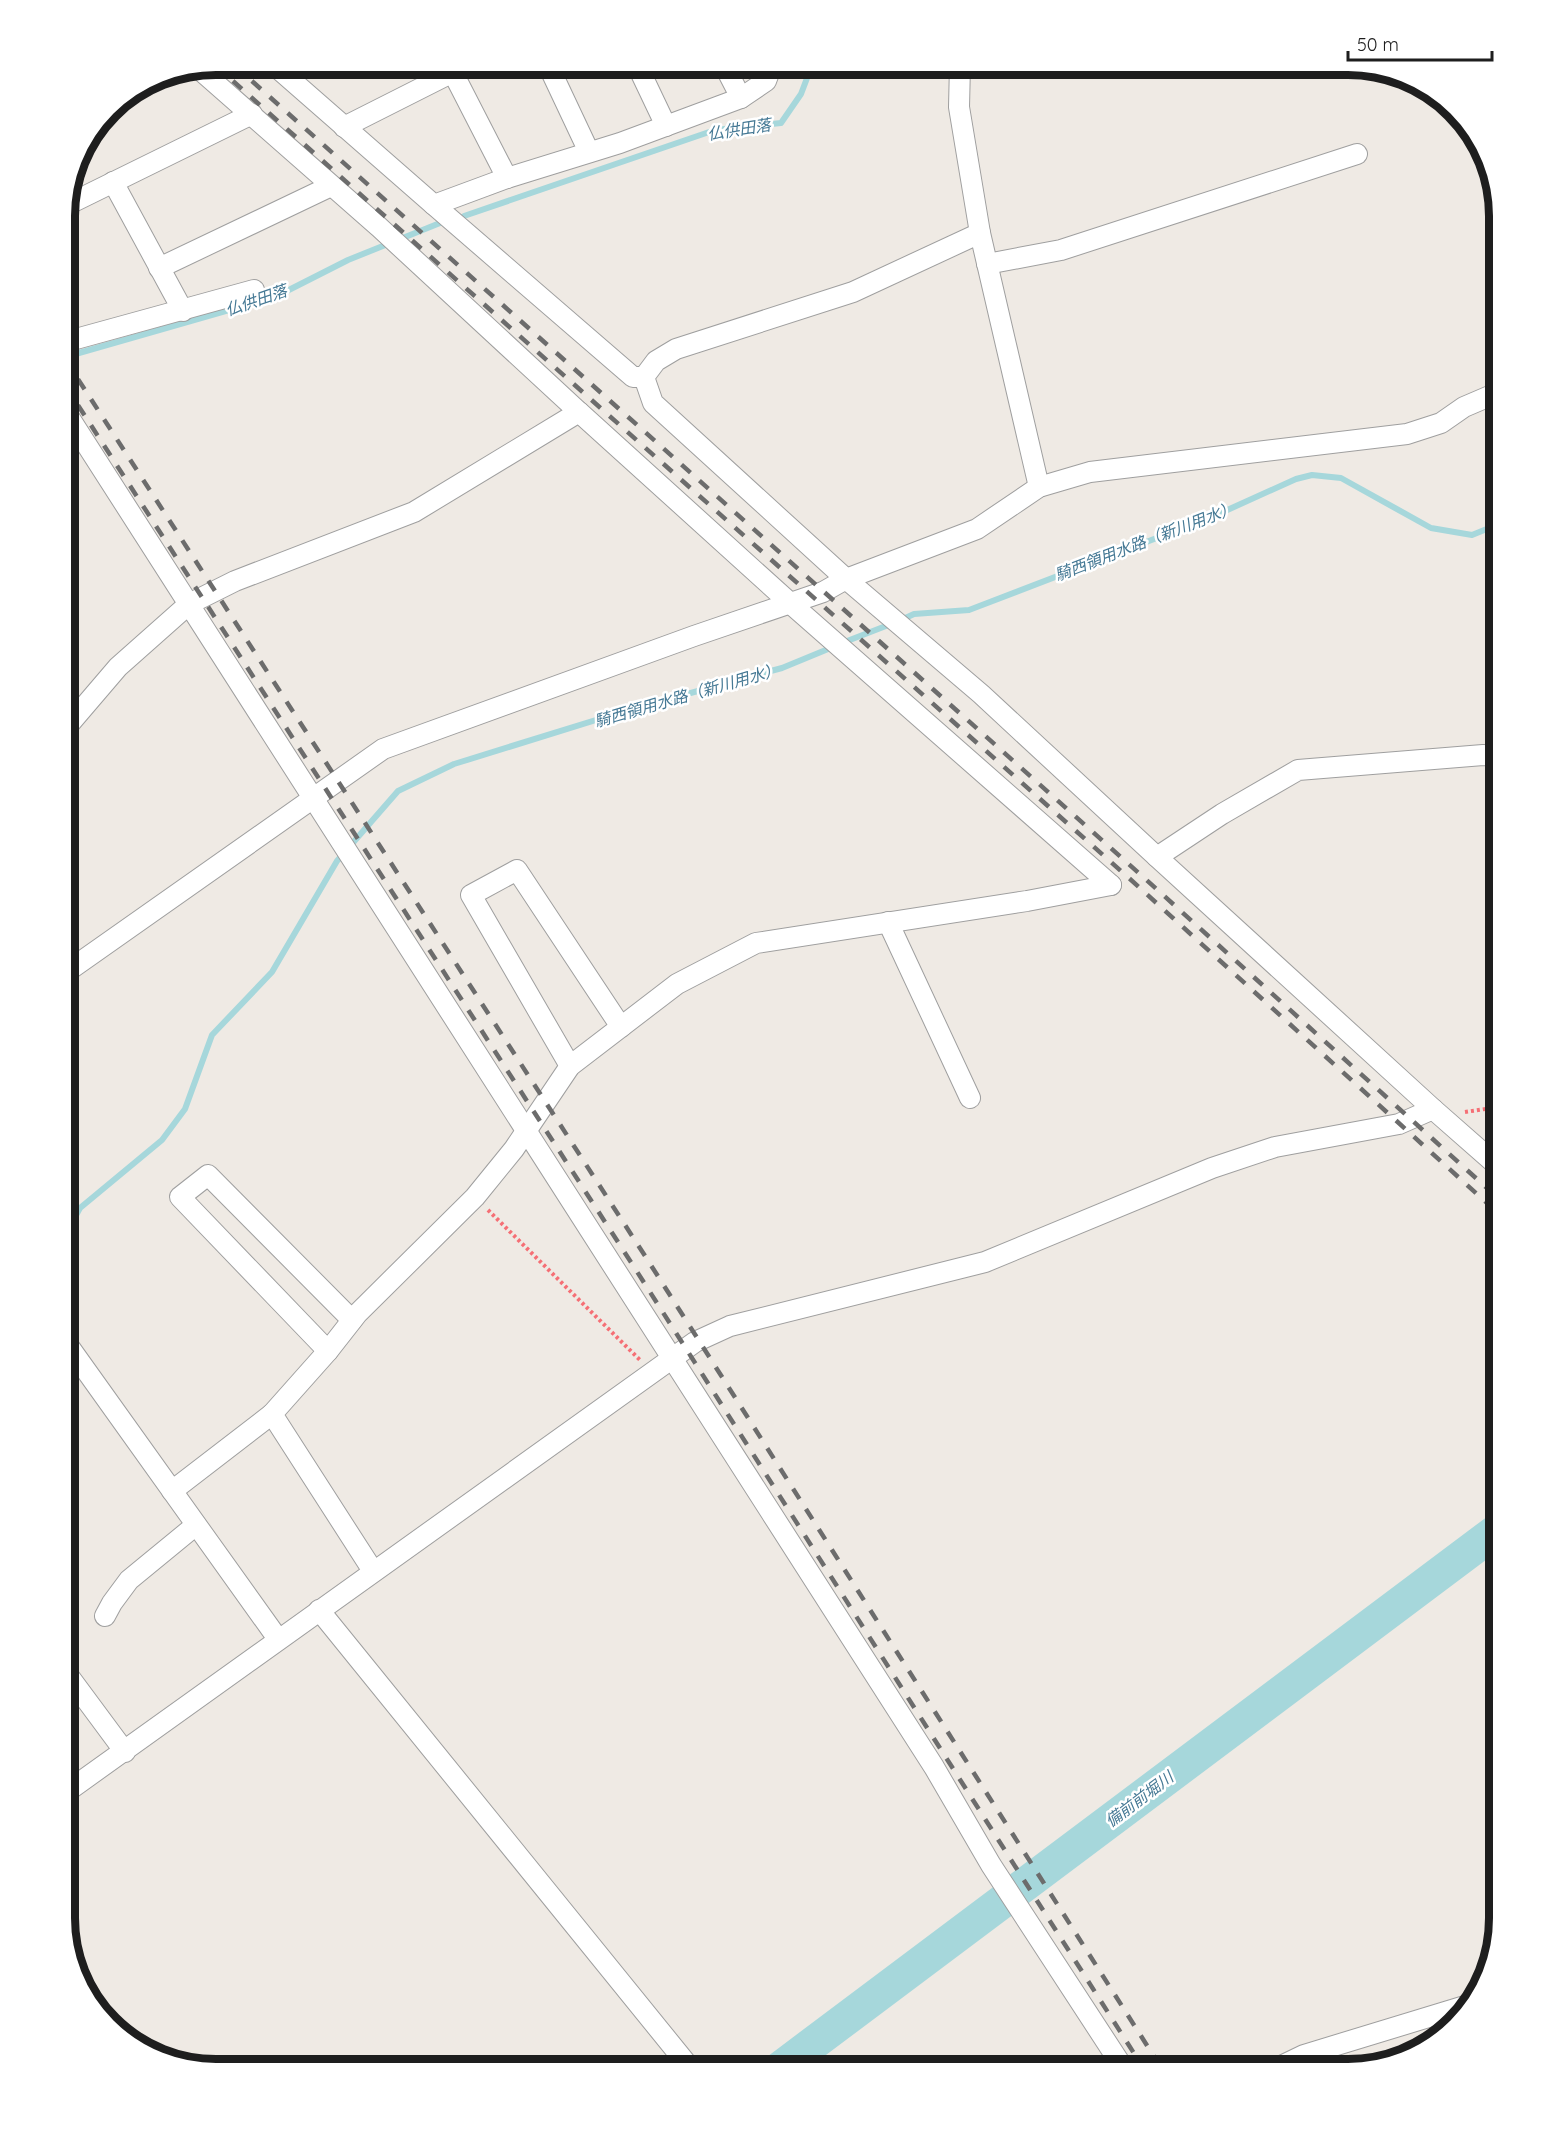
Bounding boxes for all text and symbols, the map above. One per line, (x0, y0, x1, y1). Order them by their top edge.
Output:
scale bar (1348, 24, 1492, 62)
text: 50 m (1357, 33, 1399, 56)
water label: 仏供田落 (706, 114, 775, 144)
water label: 仏供田落 (222, 279, 292, 320)
water label: 騎西領用水路（新川用水） (1052, 497, 1238, 585)
water label: 騎西領用水路（新川用水） (592, 659, 782, 731)
water label: 備前前堀川 (1101, 1766, 1179, 1831)

